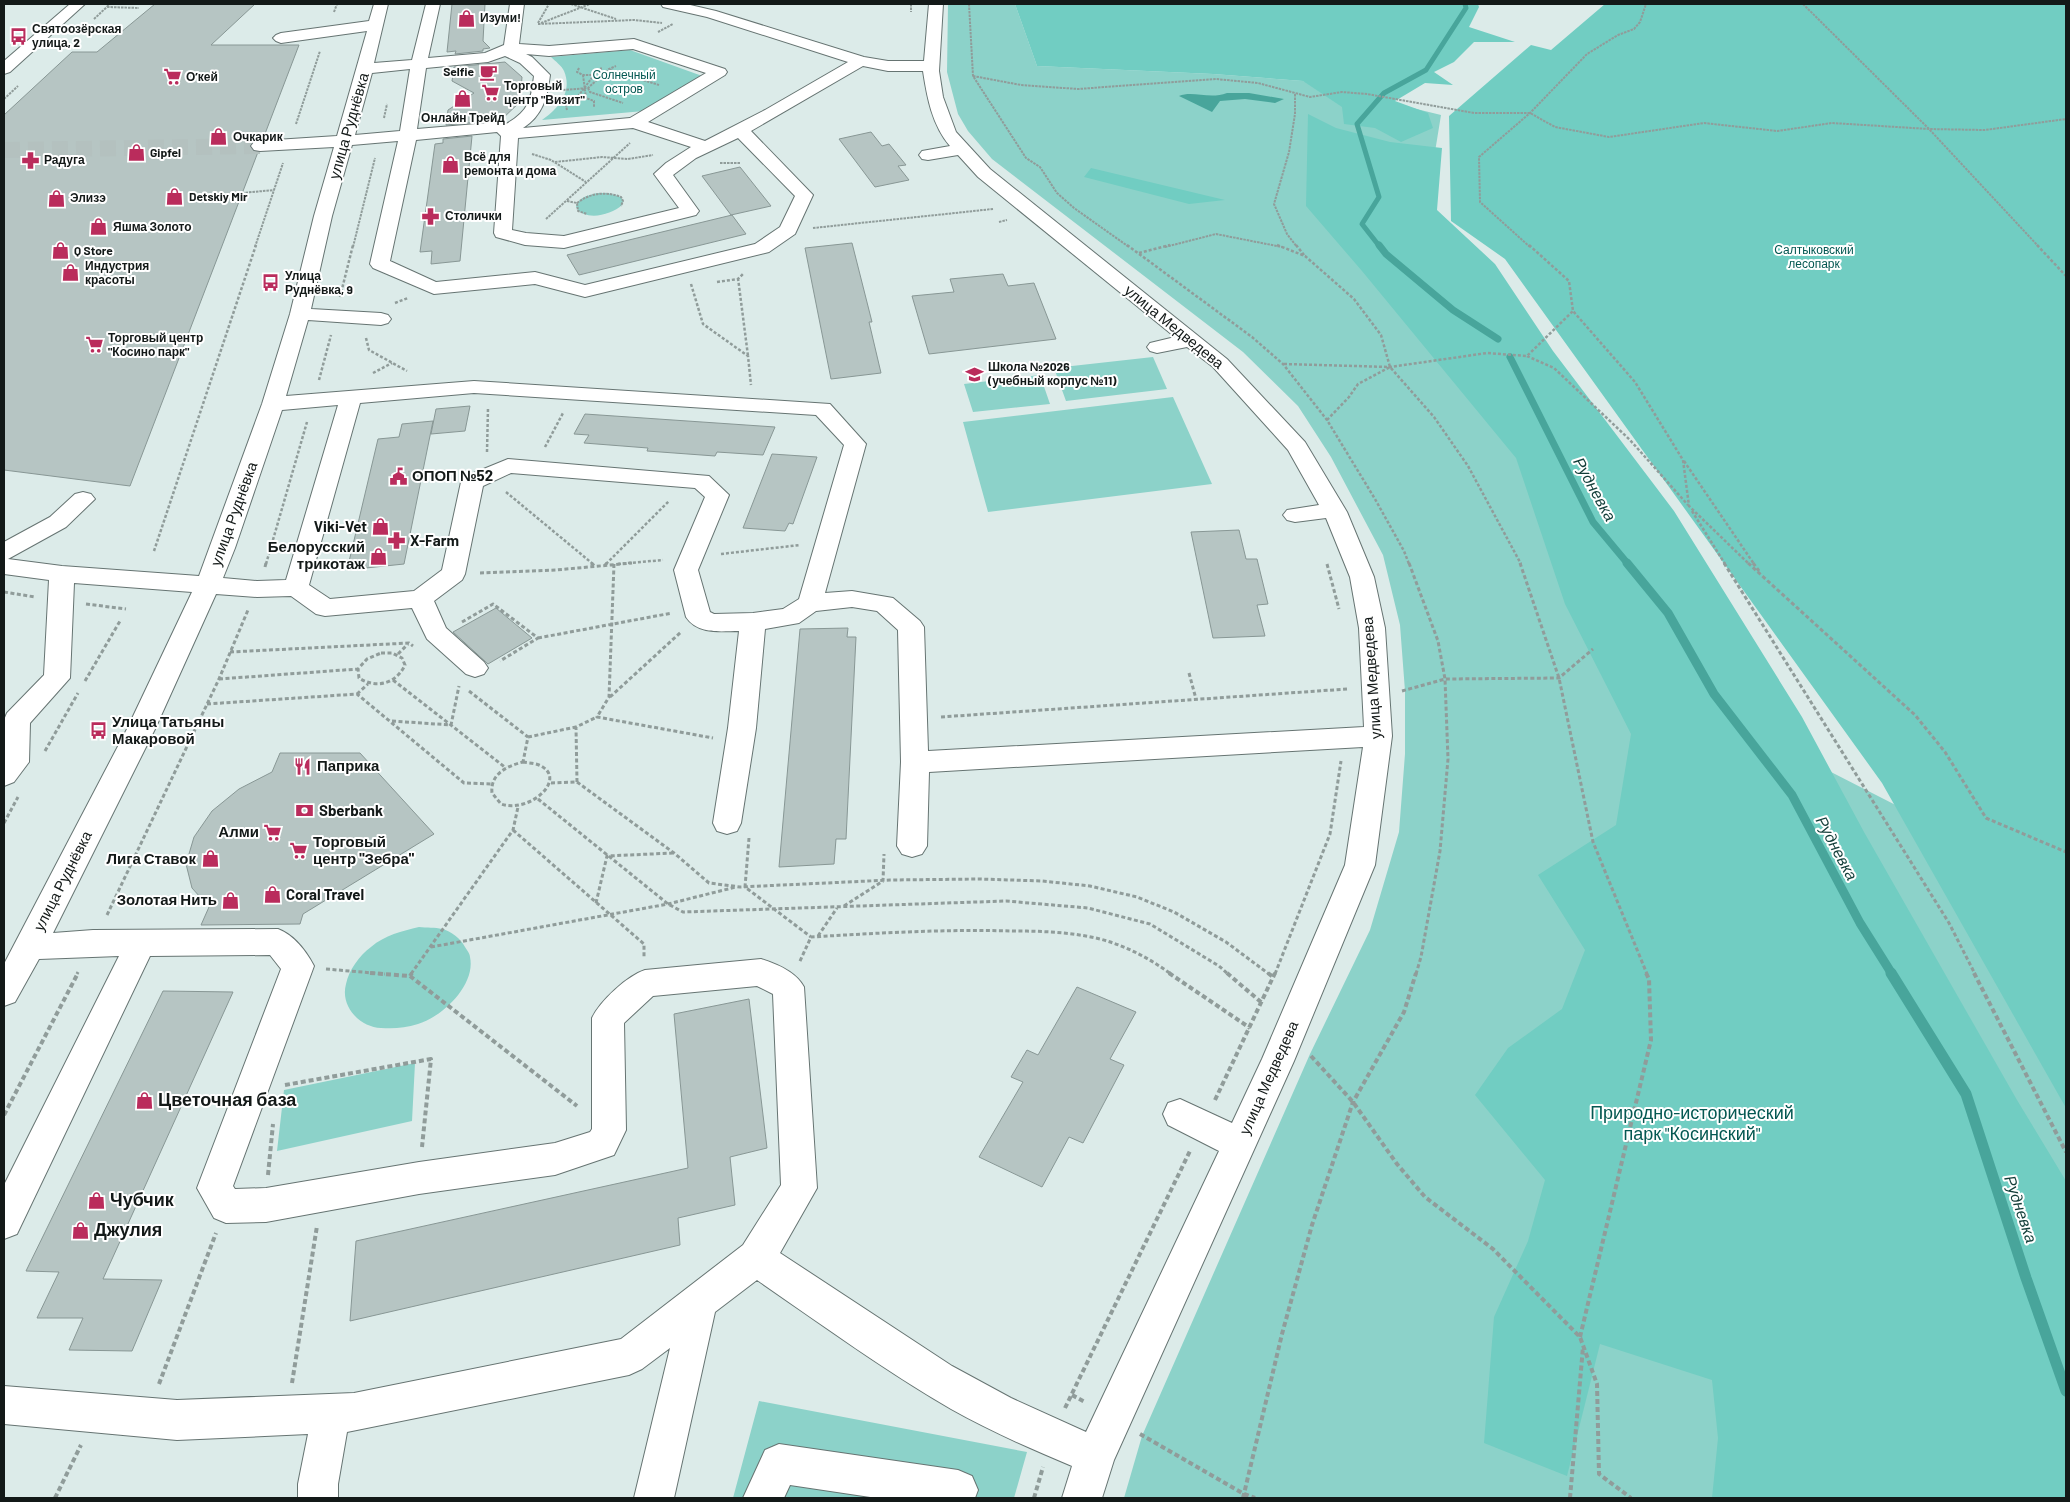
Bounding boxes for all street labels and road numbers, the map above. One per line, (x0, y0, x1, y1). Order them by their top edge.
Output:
street label: улица Руднёвка (324, 70, 372, 181)
street label: улица Медведева (1121, 281, 1228, 372)
street label: улица Руднёвка (206, 458, 261, 568)
street label: улица Медведева (1358, 616, 1384, 740)
street label: улица Руднёвка (29, 827, 95, 934)
street label: улица Медведева (1235, 1017, 1302, 1137)

